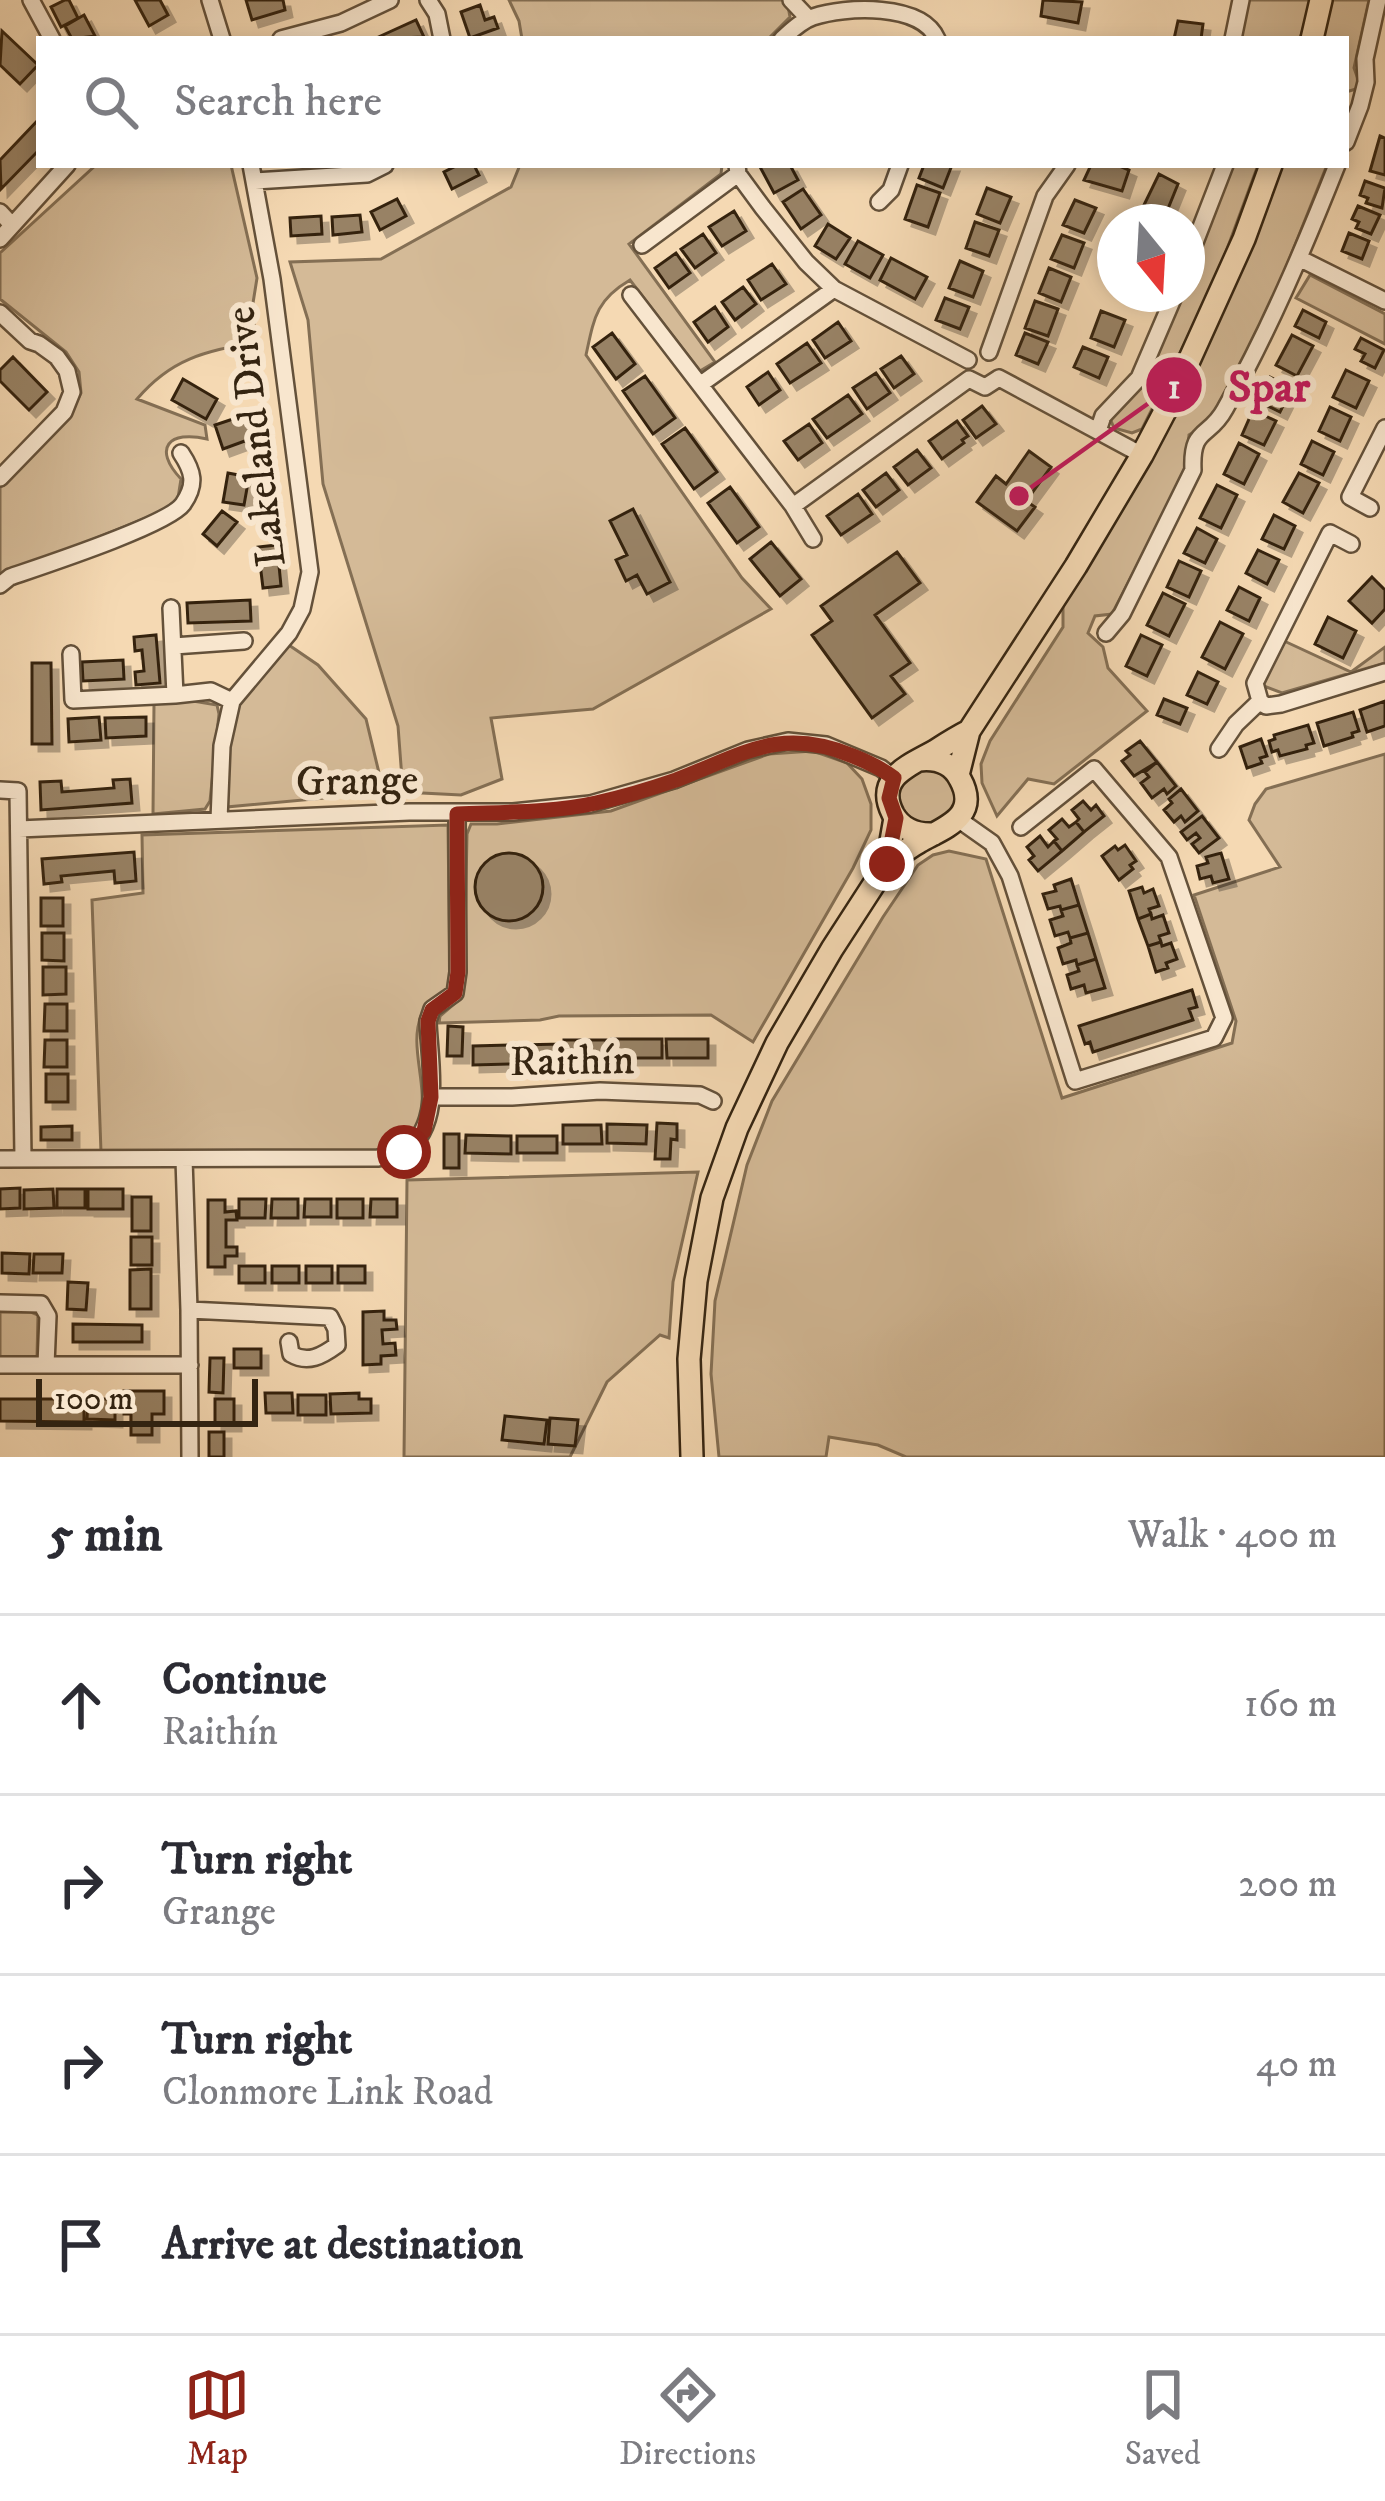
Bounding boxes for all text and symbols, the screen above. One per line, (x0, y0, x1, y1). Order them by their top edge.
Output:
search box (36, 36, 1349, 168)
icon: search (78, 69, 144, 135)
text: Search here (174, 74, 382, 130)
north arrow (1097, 204, 1205, 312)
street label: Lakeland Drive (215, 304, 299, 570)
callout: Spar (1144, 345, 1334, 426)
text: Spar (1228, 360, 1311, 416)
text: 1 (1167, 365, 1181, 410)
street label: Grange (295, 755, 419, 809)
route end (860, 837, 914, 891)
street label: Raithín (509, 1035, 635, 1089)
route start (377, 1125, 431, 1179)
scale bar (36, 1373, 258, 1426)
text: 100 m (54, 1379, 133, 1420)
text: 5 min (48, 1503, 162, 1567)
text: Walk · 400 m (1128, 1511, 1337, 1560)
text: Continue (162, 1652, 327, 1708)
icon: ahead (48, 1672, 114, 1738)
text: 160 m (1244, 1680, 1337, 1729)
text: Raithín (162, 1708, 278, 1757)
text: Turn right (162, 1832, 352, 1888)
icon: right (48, 1852, 114, 1918)
text: 200 m (1238, 1860, 1337, 1909)
text: Grange (162, 1888, 276, 1937)
text: Turn right (162, 2012, 352, 2068)
icon: right (48, 2032, 114, 2098)
text: 40 m (1256, 2040, 1337, 2089)
text: Clonmore Link Road (162, 2068, 493, 2117)
icon: arrive (48, 2212, 114, 2278)
text: Arrive at destination (162, 2217, 523, 2273)
tab: Map (184, 2362, 250, 2475)
tab: Directions (619, 2362, 756, 2475)
tab: Saved (1125, 2362, 1201, 2475)

